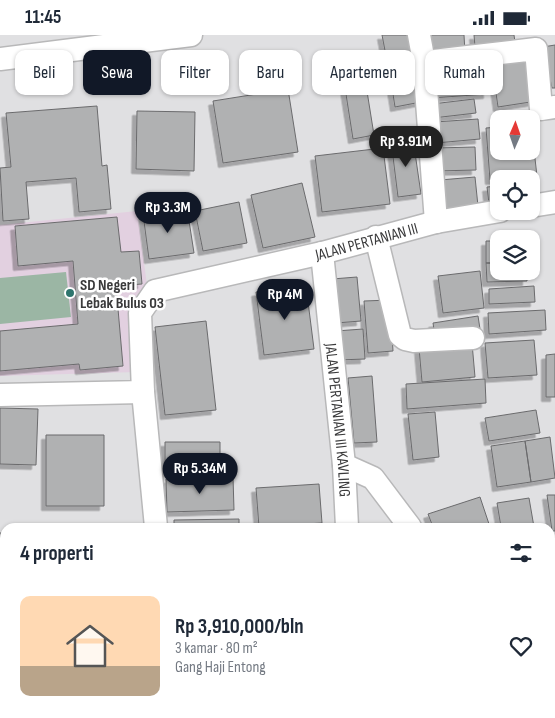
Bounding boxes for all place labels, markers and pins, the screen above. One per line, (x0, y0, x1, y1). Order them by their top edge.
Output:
pin: Rp 3.91M (354, 125, 458, 168)
pin: Rp 3.3M (122, 191, 214, 234)
place label: SD Negeri Lebak Bulus 03 (80, 276, 164, 313)
pin: Rp 4M (250, 279, 320, 321)
marker: SD Negeri Lebak Bulus 03 (64, 287, 76, 299)
pin: Rp 5.34M (148, 453, 252, 495)

